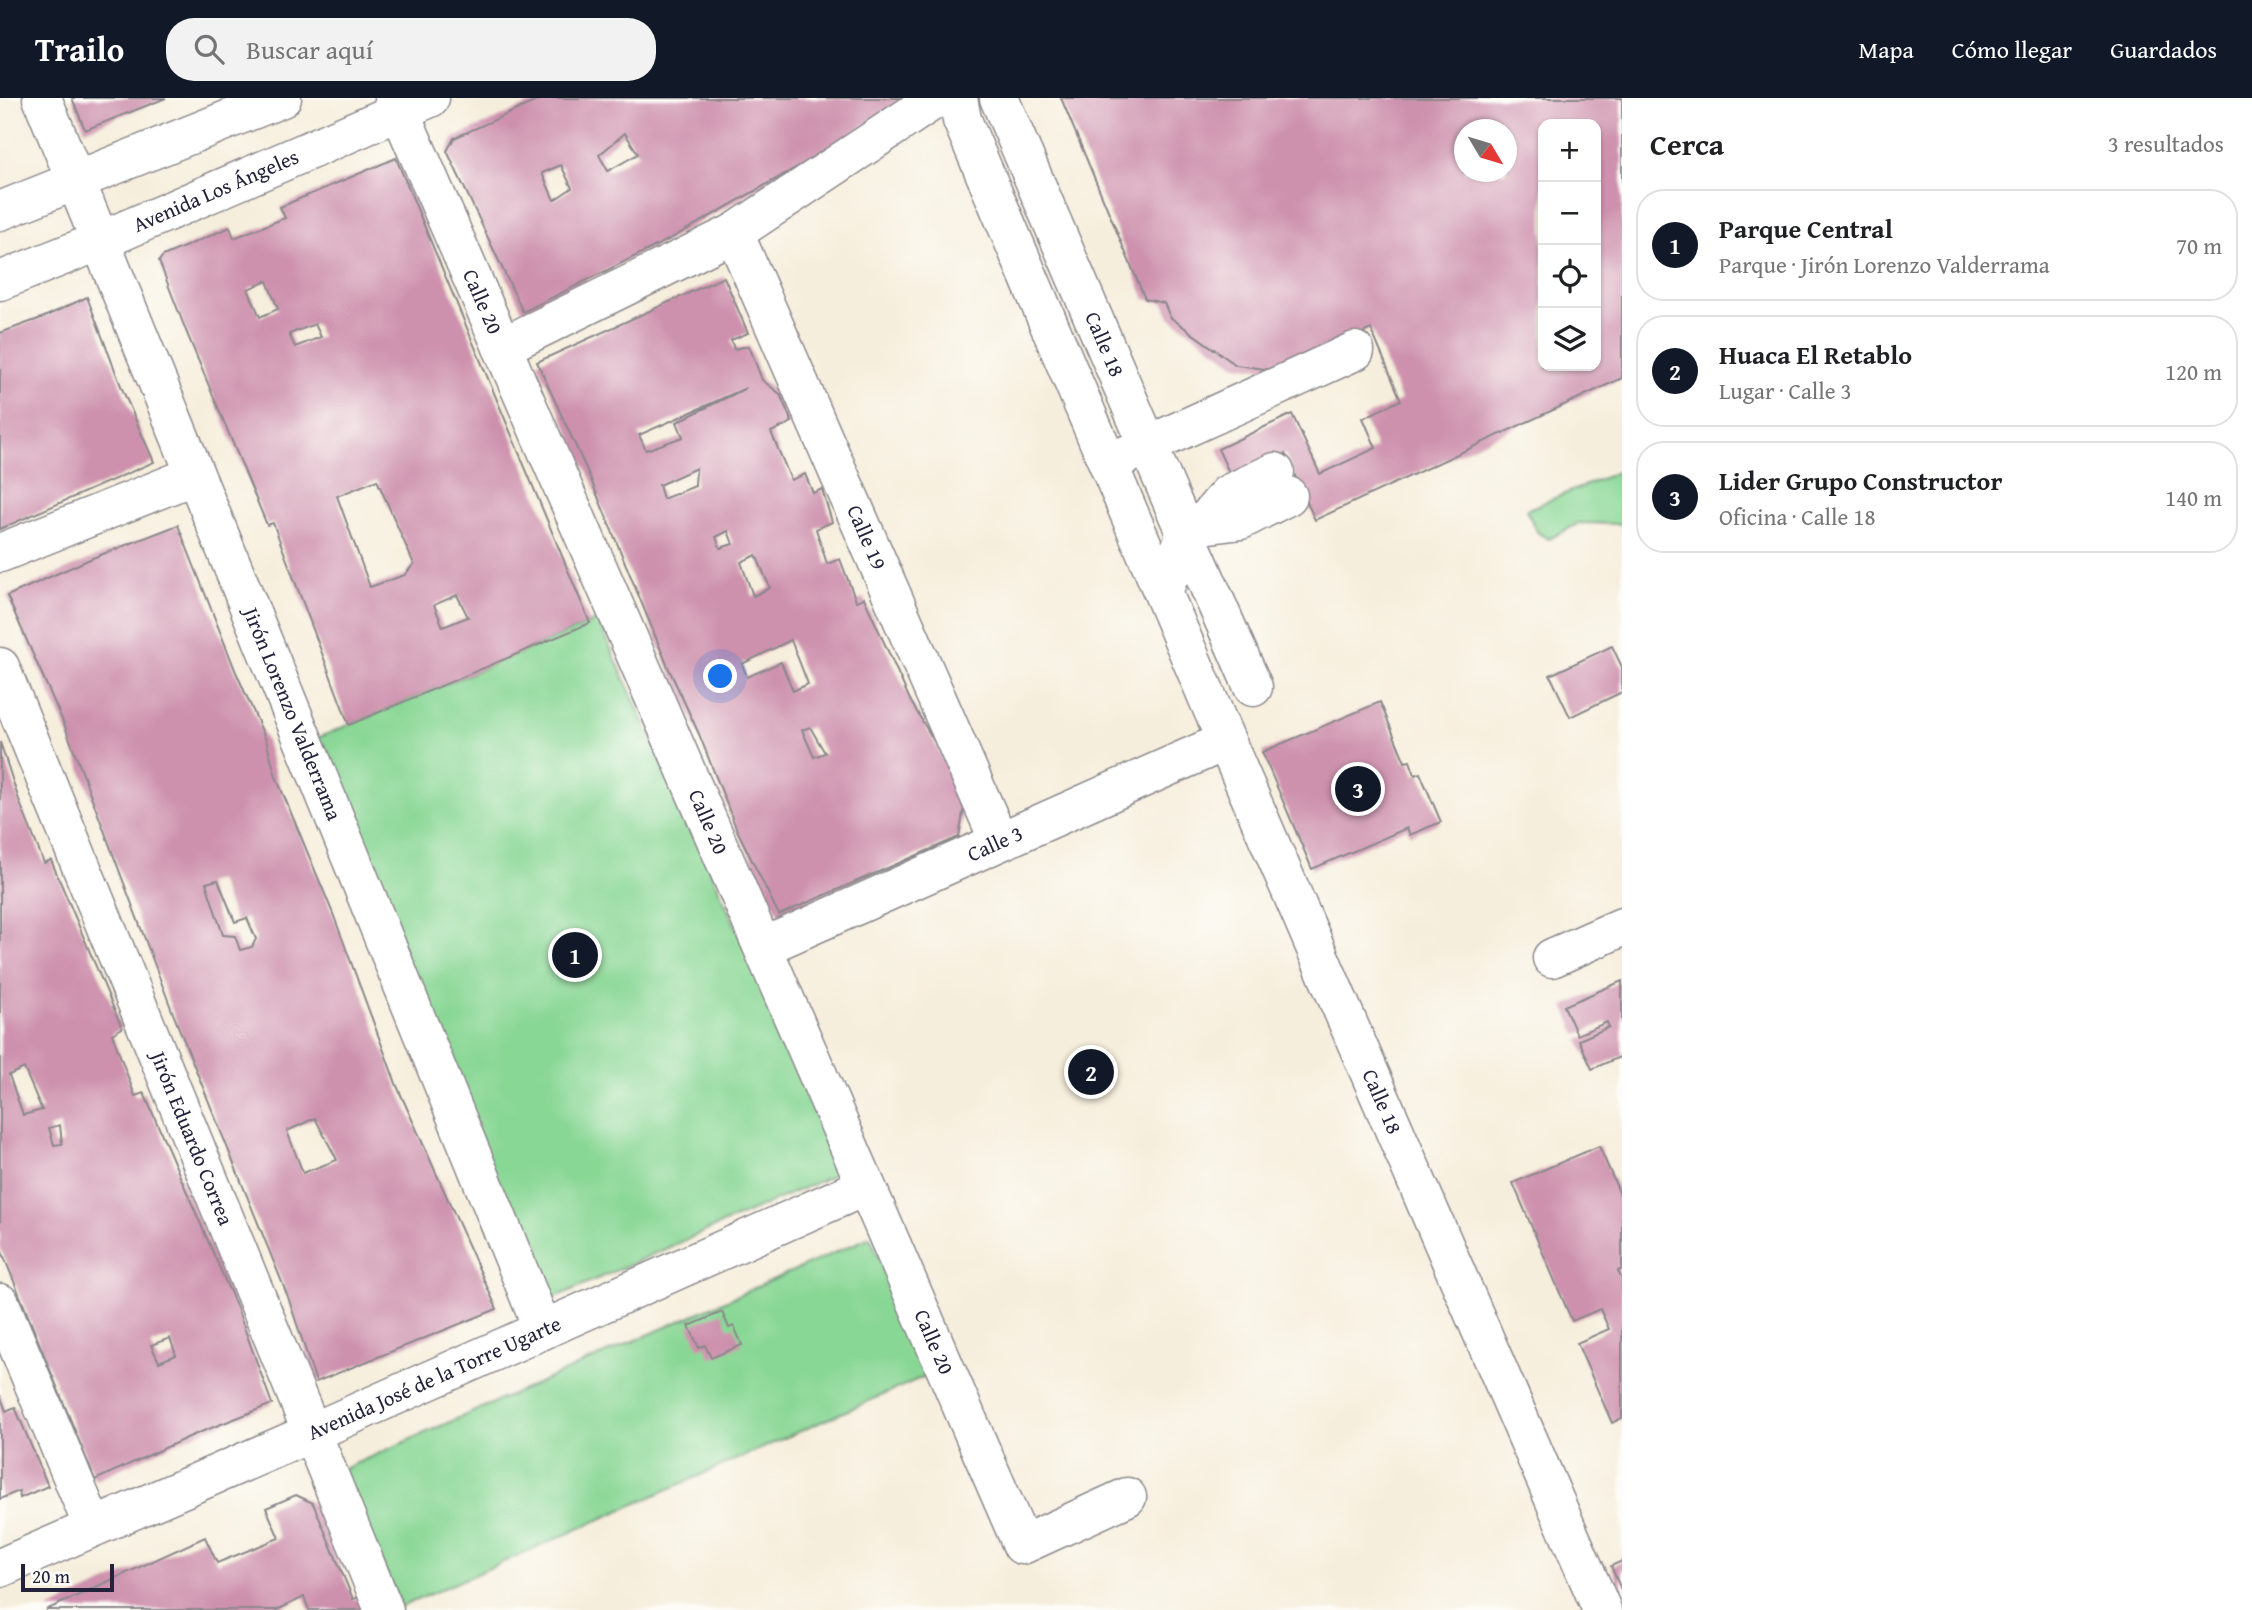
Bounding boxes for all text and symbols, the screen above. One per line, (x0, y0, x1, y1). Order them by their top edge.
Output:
search box (166, 18, 656, 81)
text: Trailo (35, 25, 124, 73)
icon: search (190, 30, 228, 68)
text: Buscar aquí (246, 30, 373, 69)
text: Mapa (1858, 32, 1914, 67)
text: Cómo llegar (1952, 32, 2072, 67)
text: Guardados (2110, 32, 2217, 67)
north arrow (1454, 119, 1517, 182)
map controls (1538, 119, 1601, 371)
button: + (1538, 119, 1601, 182)
text: Cerca (1650, 122, 1724, 166)
text: 3 resultados (2108, 127, 2224, 160)
street label: Avenida Los Ángeles (128, 141, 303, 240)
button: − (1538, 182, 1601, 245)
text: Parque Central (1719, 209, 1893, 248)
text: 1 (1669, 229, 1681, 262)
text: 70 m (2176, 229, 2222, 262)
button: locate (1538, 245, 1601, 308)
text: Parque · Jirón Lorenzo Valderrama (1719, 248, 2050, 281)
street label: Calle 20 (455, 264, 511, 339)
street label: Calle 18 (1077, 307, 1133, 381)
button: layers (1538, 308, 1601, 371)
text: Huaca El Retablo (1719, 335, 1912, 374)
text: 2 (1669, 355, 1681, 388)
text: 120 m (2165, 355, 2222, 388)
text: Lugar · Calle 3 (1719, 374, 1852, 407)
text: Lider Grupo Constructor (1719, 461, 2002, 500)
text: 3 (1669, 481, 1681, 514)
text: 140 m (2165, 481, 2222, 514)
street label: Calle 19 (839, 500, 895, 574)
text: Oficina · Calle 18 (1719, 500, 1876, 533)
street label: Jirón Lorenzo Valderrama (235, 600, 350, 825)
your location (703, 659, 737, 693)
pin: 3 (1335, 763, 1381, 815)
street label: Calle 20 (681, 784, 736, 859)
street label: Calle 3 (962, 817, 1028, 869)
pin: 1 (552, 929, 598, 981)
street label: Jirón Eduardo Correa (142, 1044, 242, 1230)
pin: 2 (1068, 1046, 1114, 1098)
street label: Calle 18 (1355, 1064, 1410, 1139)
street label: Calle 20 (907, 1304, 962, 1379)
street label: Avenida José de la Torre Ugarte (302, 1308, 566, 1448)
scale bar (21, 1561, 114, 1593)
text: 20 m (32, 1562, 70, 1590)

